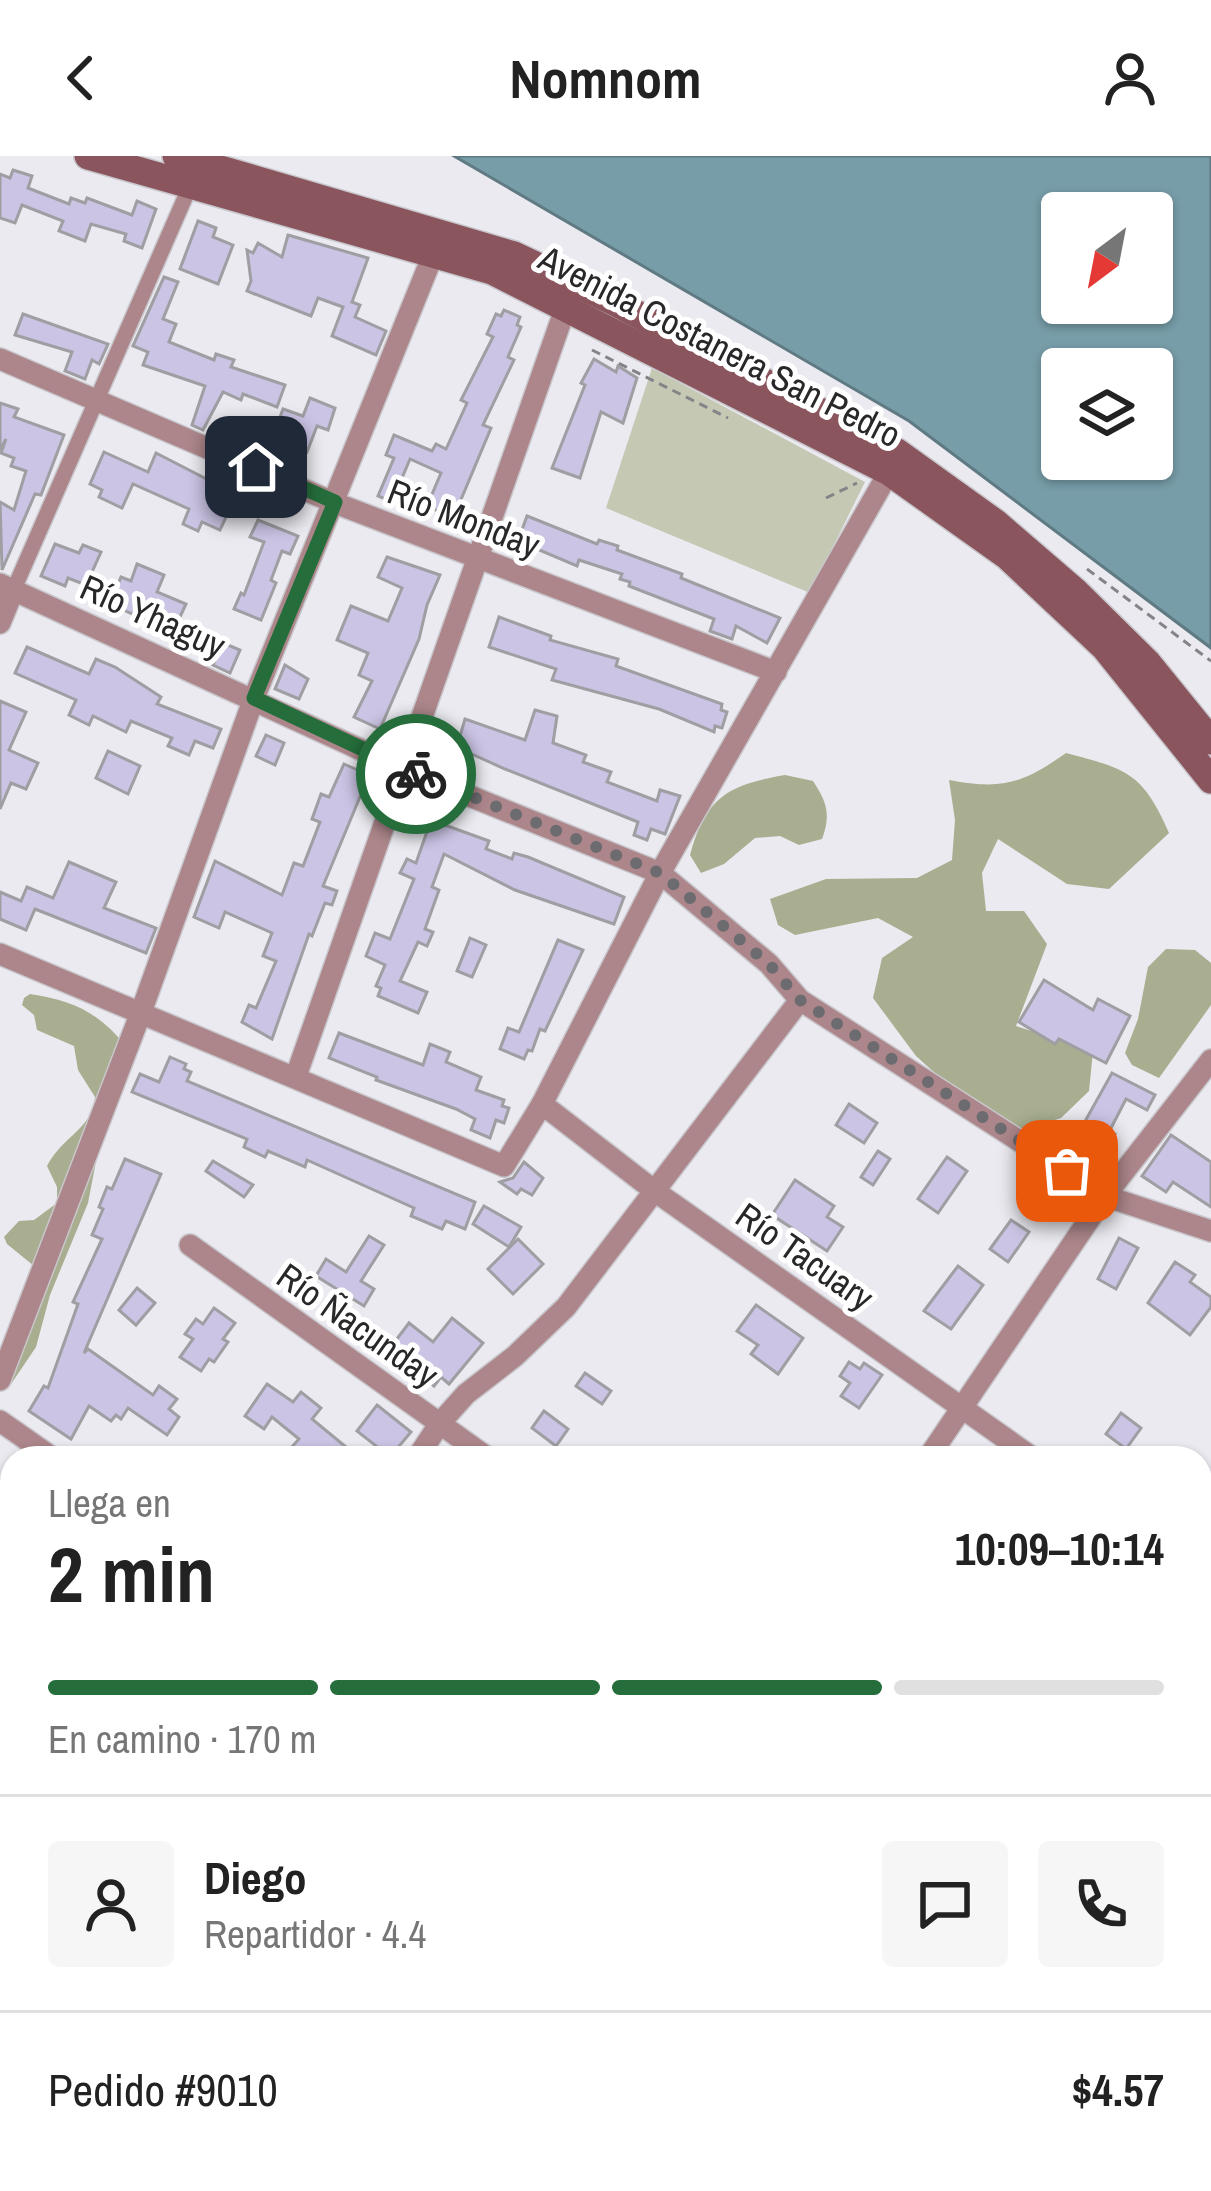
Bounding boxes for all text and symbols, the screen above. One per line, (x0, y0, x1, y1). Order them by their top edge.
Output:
text: Nomnom (510, 42, 701, 115)
icon: back (48, 45, 114, 111)
icon: person (1097, 45, 1163, 111)
north arrow (1041, 192, 1173, 324)
map controls (1041, 192, 1173, 480)
street label: Avenida Costanera San Pedro (530, 233, 909, 458)
button: layers (1041, 348, 1173, 480)
pin (205, 416, 307, 518)
icon: home (223, 434, 289, 500)
street label: Río Monday (381, 467, 547, 569)
street label: Río Yhaguy (73, 563, 233, 669)
courier (356, 714, 476, 834)
icon: bike (383, 741, 449, 807)
pin (1016, 1120, 1118, 1222)
icon: bag (1034, 1138, 1100, 1204)
street label: Río Tacuary (727, 1191, 883, 1321)
street label: Río Ñacunday (268, 1252, 449, 1398)
text: Llega en (48, 1477, 171, 1529)
text: 10:09–10:14 (955, 1518, 1164, 1579)
text: 2 min (48, 1521, 215, 1626)
text: En camino · 170 m (48, 1713, 316, 1765)
button: person (48, 1841, 174, 1967)
button: chat (882, 1841, 1008, 1967)
button: phone (1038, 1841, 1164, 1967)
text: Diego (204, 1847, 307, 1908)
text: Repartidor · 4.4 (204, 1908, 426, 1960)
text: Pedido #9010 (48, 2059, 278, 2120)
text: $4.57 (1072, 2059, 1164, 2120)

